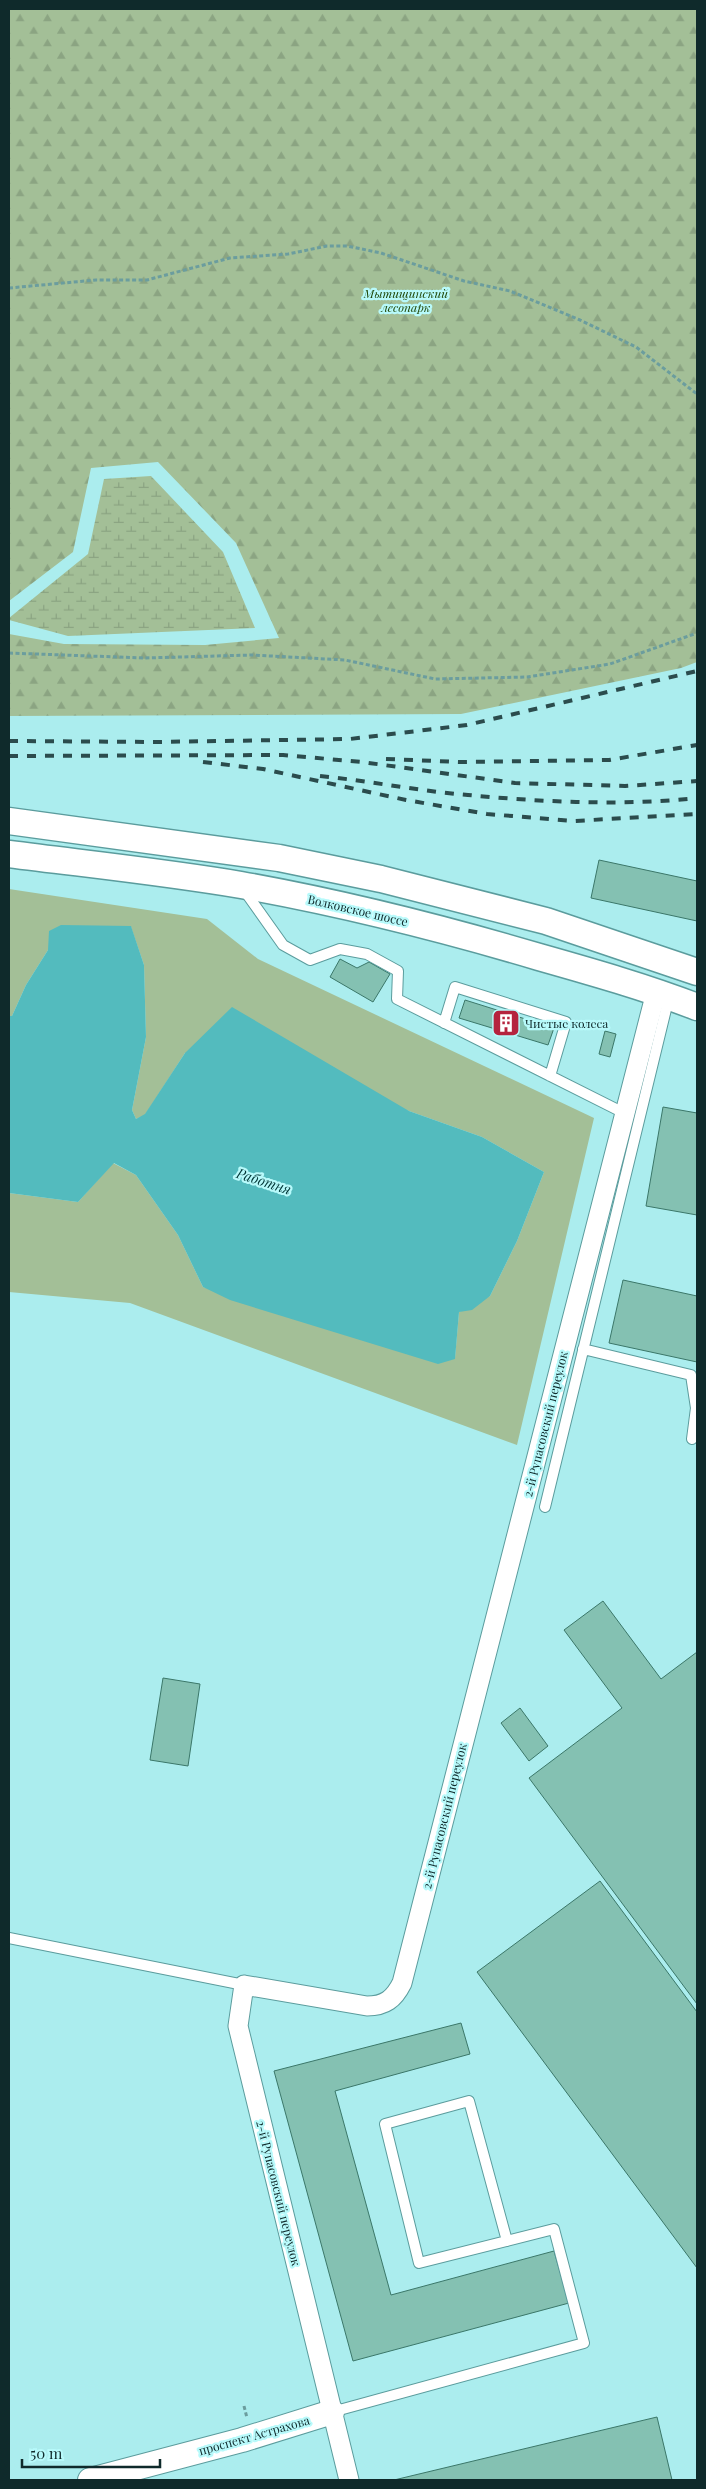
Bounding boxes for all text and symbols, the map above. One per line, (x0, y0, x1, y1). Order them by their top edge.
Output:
park label: Мытищинский лесопарк (363, 285, 448, 315)
street label: Волковское шоссе (306, 891, 410, 929)
building icon: Чистые колеса (491, 1008, 521, 1038)
place label: Чистые колеса (525, 1015, 608, 1031)
water label: Работня (233, 1163, 294, 1199)
street label: 2-й Рупасовский переулок (519, 1349, 571, 1499)
street label: 2-й Рупасовский переулок (418, 1741, 470, 1891)
street label: 2-й Рупасовский переулок (253, 2118, 305, 2268)
street label: проспект Астрахова (197, 2412, 311, 2458)
scale bar (22, 2436, 160, 2468)
text: 50 m (30, 2443, 63, 2463)

